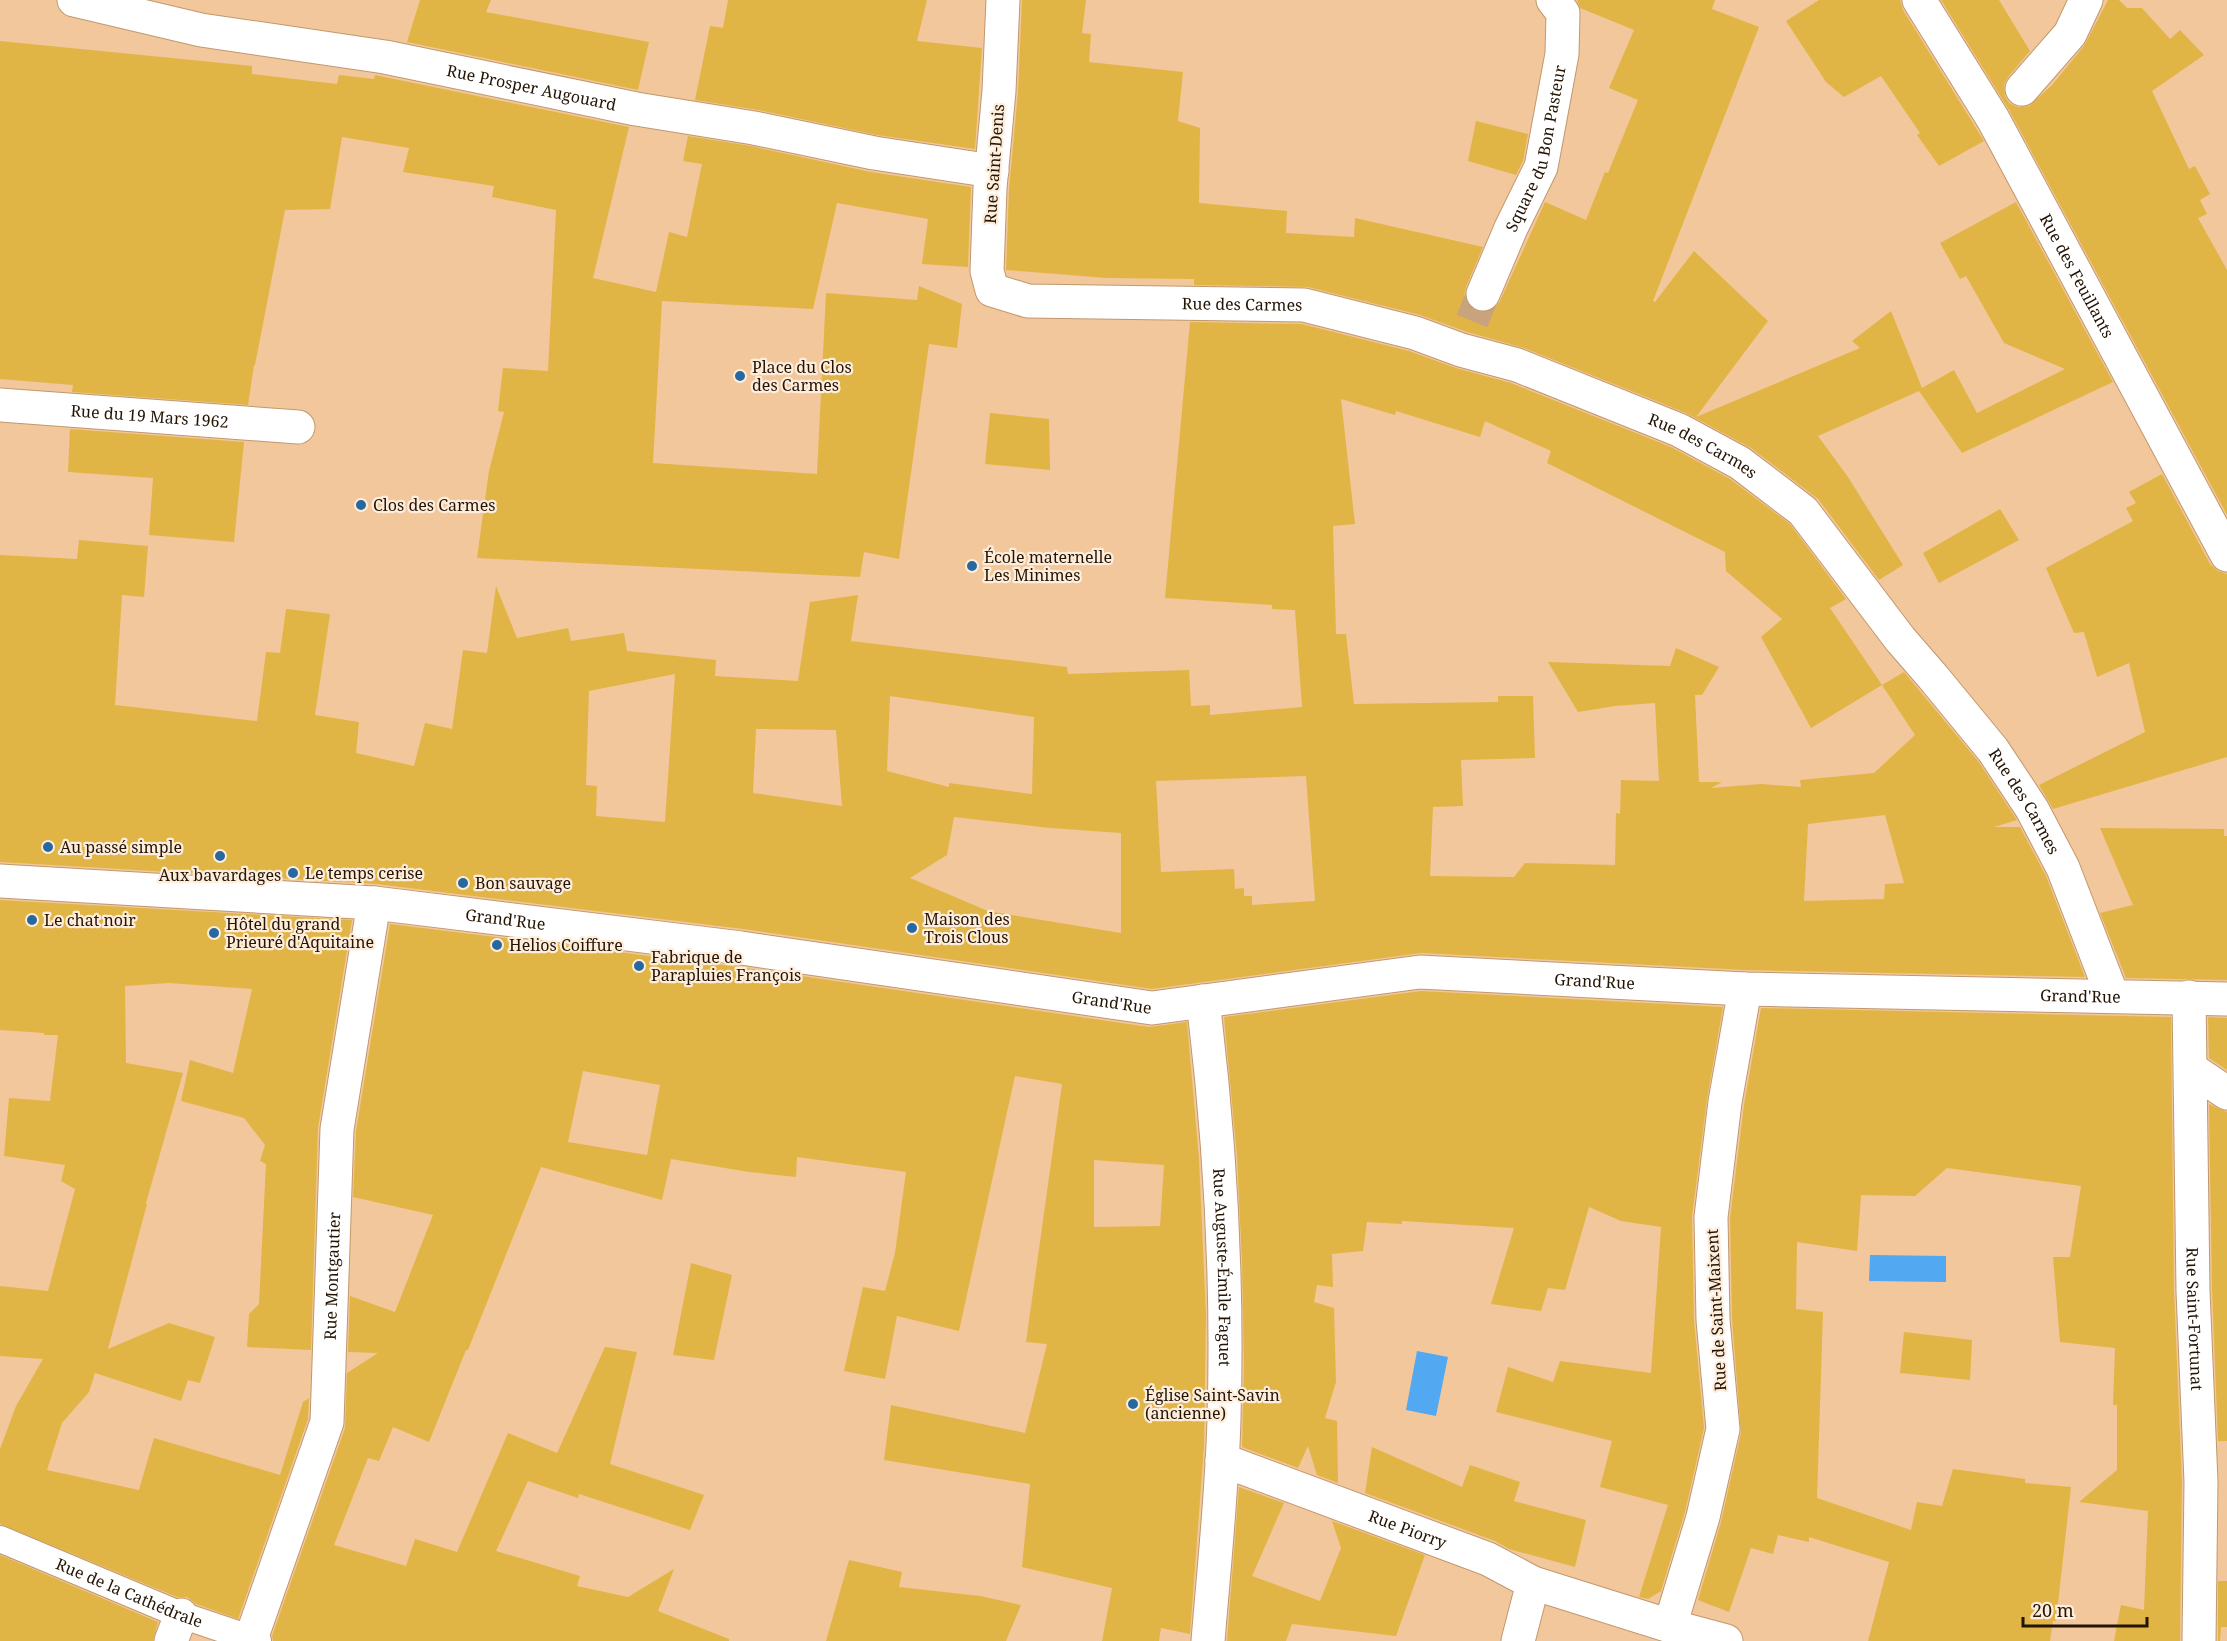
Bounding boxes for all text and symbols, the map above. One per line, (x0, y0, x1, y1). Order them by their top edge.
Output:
street label: Rue Prosper Augouard (445, 59, 618, 116)
street label: Square du Bon Pasteur (1500, 63, 1571, 235)
street label: Rue Saint-Denis (979, 103, 1009, 225)
street label: Rue des Feuillants (2035, 210, 2119, 342)
street label: Rue des Carmes (1182, 292, 1303, 316)
place label: Place du Clos des Carmes (752, 356, 852, 396)
marker: Place du Clos des Carmes (733, 369, 747, 383)
street label: Rue du 19 Mars 1962 (70, 399, 229, 433)
street label: Rue des Carmes (1645, 408, 1762, 483)
place label: Clos des Carmes (373, 494, 495, 516)
marker: Clos des Carmes (354, 498, 368, 512)
place label: École maternelle Les Minimes (984, 546, 1112, 586)
marker: École maternelle Les Minimes (965, 559, 979, 573)
street label: Rue des Carmes (1984, 744, 2065, 858)
place label: Au passé simple (60, 836, 182, 858)
marker: Au passé simple (41, 840, 55, 854)
marker: Aux bavardages (213, 849, 227, 863)
place label: Le temps cerise (305, 862, 423, 884)
place label: Aux bavardages (159, 864, 281, 886)
marker: Le temps cerise (286, 866, 300, 880)
place label: Bon sauvage (475, 872, 571, 894)
marker: Bon sauvage (456, 876, 470, 890)
street label: Grand'Rue (464, 903, 547, 935)
place label: Maison des Trois Clous (924, 908, 1010, 948)
place label: Le chat noir (44, 909, 136, 931)
marker: Le chat noir (25, 913, 39, 927)
place label: Hôtel du grand Prieuré d'Aquitaine (226, 913, 374, 953)
marker: Maison des Trois Clous (905, 921, 919, 935)
marker: Hôtel du grand Prieuré d'Aquitaine (207, 926, 221, 940)
place label: Helios Coiffure (509, 934, 623, 956)
marker: Helios Coiffure (490, 938, 504, 952)
place label: Fabrique de Parapluies François (651, 946, 801, 986)
marker: Fabrique de Parapluies François (632, 959, 646, 973)
street label: Grand'Rue (1554, 968, 1635, 994)
street label: Grand'Rue (2040, 984, 2121, 1008)
street label: Grand'Rue (1070, 985, 1153, 1019)
street label: Rue Auguste-Émile Faguet (1208, 1167, 1236, 1367)
street label: Rue Montgautier (319, 1211, 345, 1340)
street label: Rue de Saint-Maixent (1701, 1228, 1731, 1392)
street label: Rue Saint-Fortunat (2181, 1247, 2208, 1392)
place label: Église Saint-Savin (ancienne) (1145, 1384, 1280, 1424)
marker: Église Saint-Savin (ancienne) (1126, 1397, 1140, 1411)
street label: Rue Piorry (1366, 1505, 1451, 1554)
street label: Rue de la Cathédrale (52, 1553, 206, 1633)
scale bar (2023, 1590, 2148, 1628)
text: 20 m (2032, 1598, 2074, 1622)

